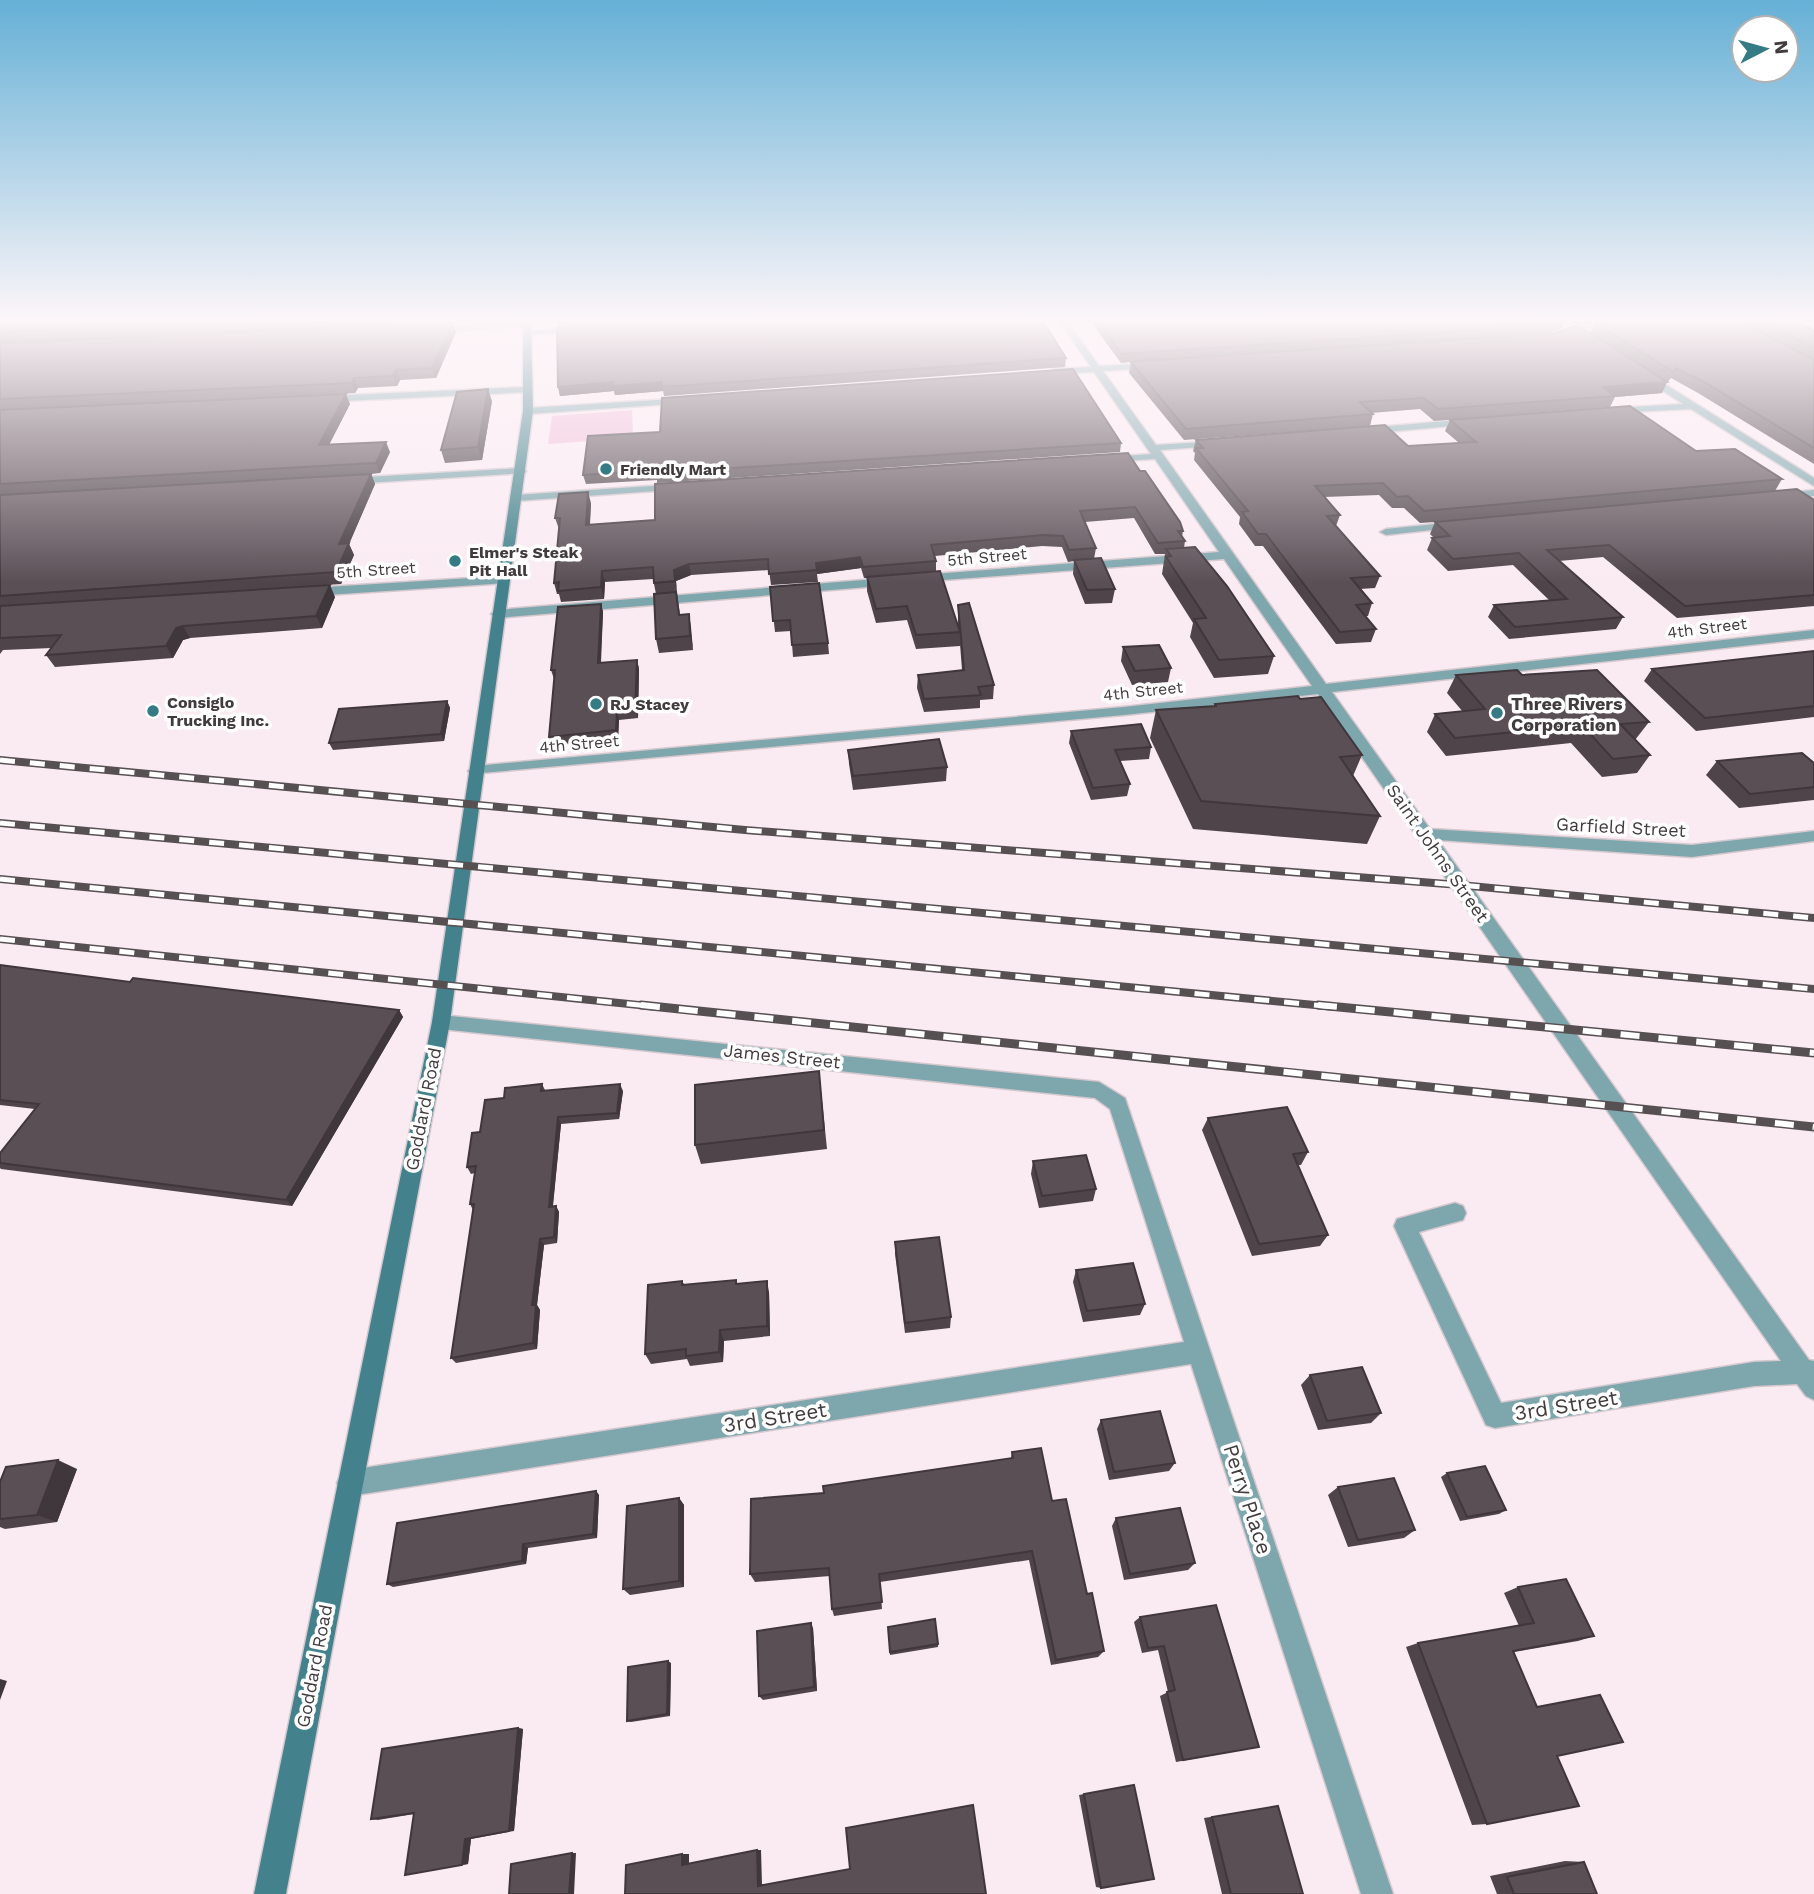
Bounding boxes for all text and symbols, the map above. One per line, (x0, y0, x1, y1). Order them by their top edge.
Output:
north arrow (1730, 14, 1800, 84)
text: N (1769, 39, 1794, 55)
place label: Friendly Mart (620, 460, 726, 479)
marker: Friendly Mart (598, 461, 614, 477)
place label: Elmer's Steak Pit Hall (469, 543, 578, 580)
street label: 5th Street (947, 544, 1028, 570)
marker: Elmer's Steak Pit Hall (447, 553, 463, 569)
street label: 5th Street (336, 558, 417, 582)
street label: 4th Street (1666, 614, 1748, 642)
street label: 4th Street (1102, 677, 1184, 705)
place label: Consiglo Trucking Inc. (167, 693, 269, 730)
place label: Three Rivers Corporation (1511, 693, 1623, 735)
place label: RJ Stacey (610, 695, 690, 714)
marker: RJ Stacey (588, 696, 604, 712)
marker: Consiglo Trucking Inc. (145, 703, 161, 719)
marker: Three Rivers Corporation (1489, 705, 1505, 721)
street label: 4th Street (538, 731, 620, 757)
street label: Saint Johns Street (1383, 780, 1494, 926)
street label: Garfield Street (1556, 813, 1687, 841)
street label: James Street (723, 1039, 842, 1073)
street label: Goddard Road (401, 1046, 445, 1172)
street label: 3rd Street (1513, 1384, 1620, 1425)
street label: 3rd Street (722, 1396, 829, 1437)
street label: Perry Place (1218, 1441, 1278, 1557)
street label: Goddard Road (292, 1603, 336, 1729)

